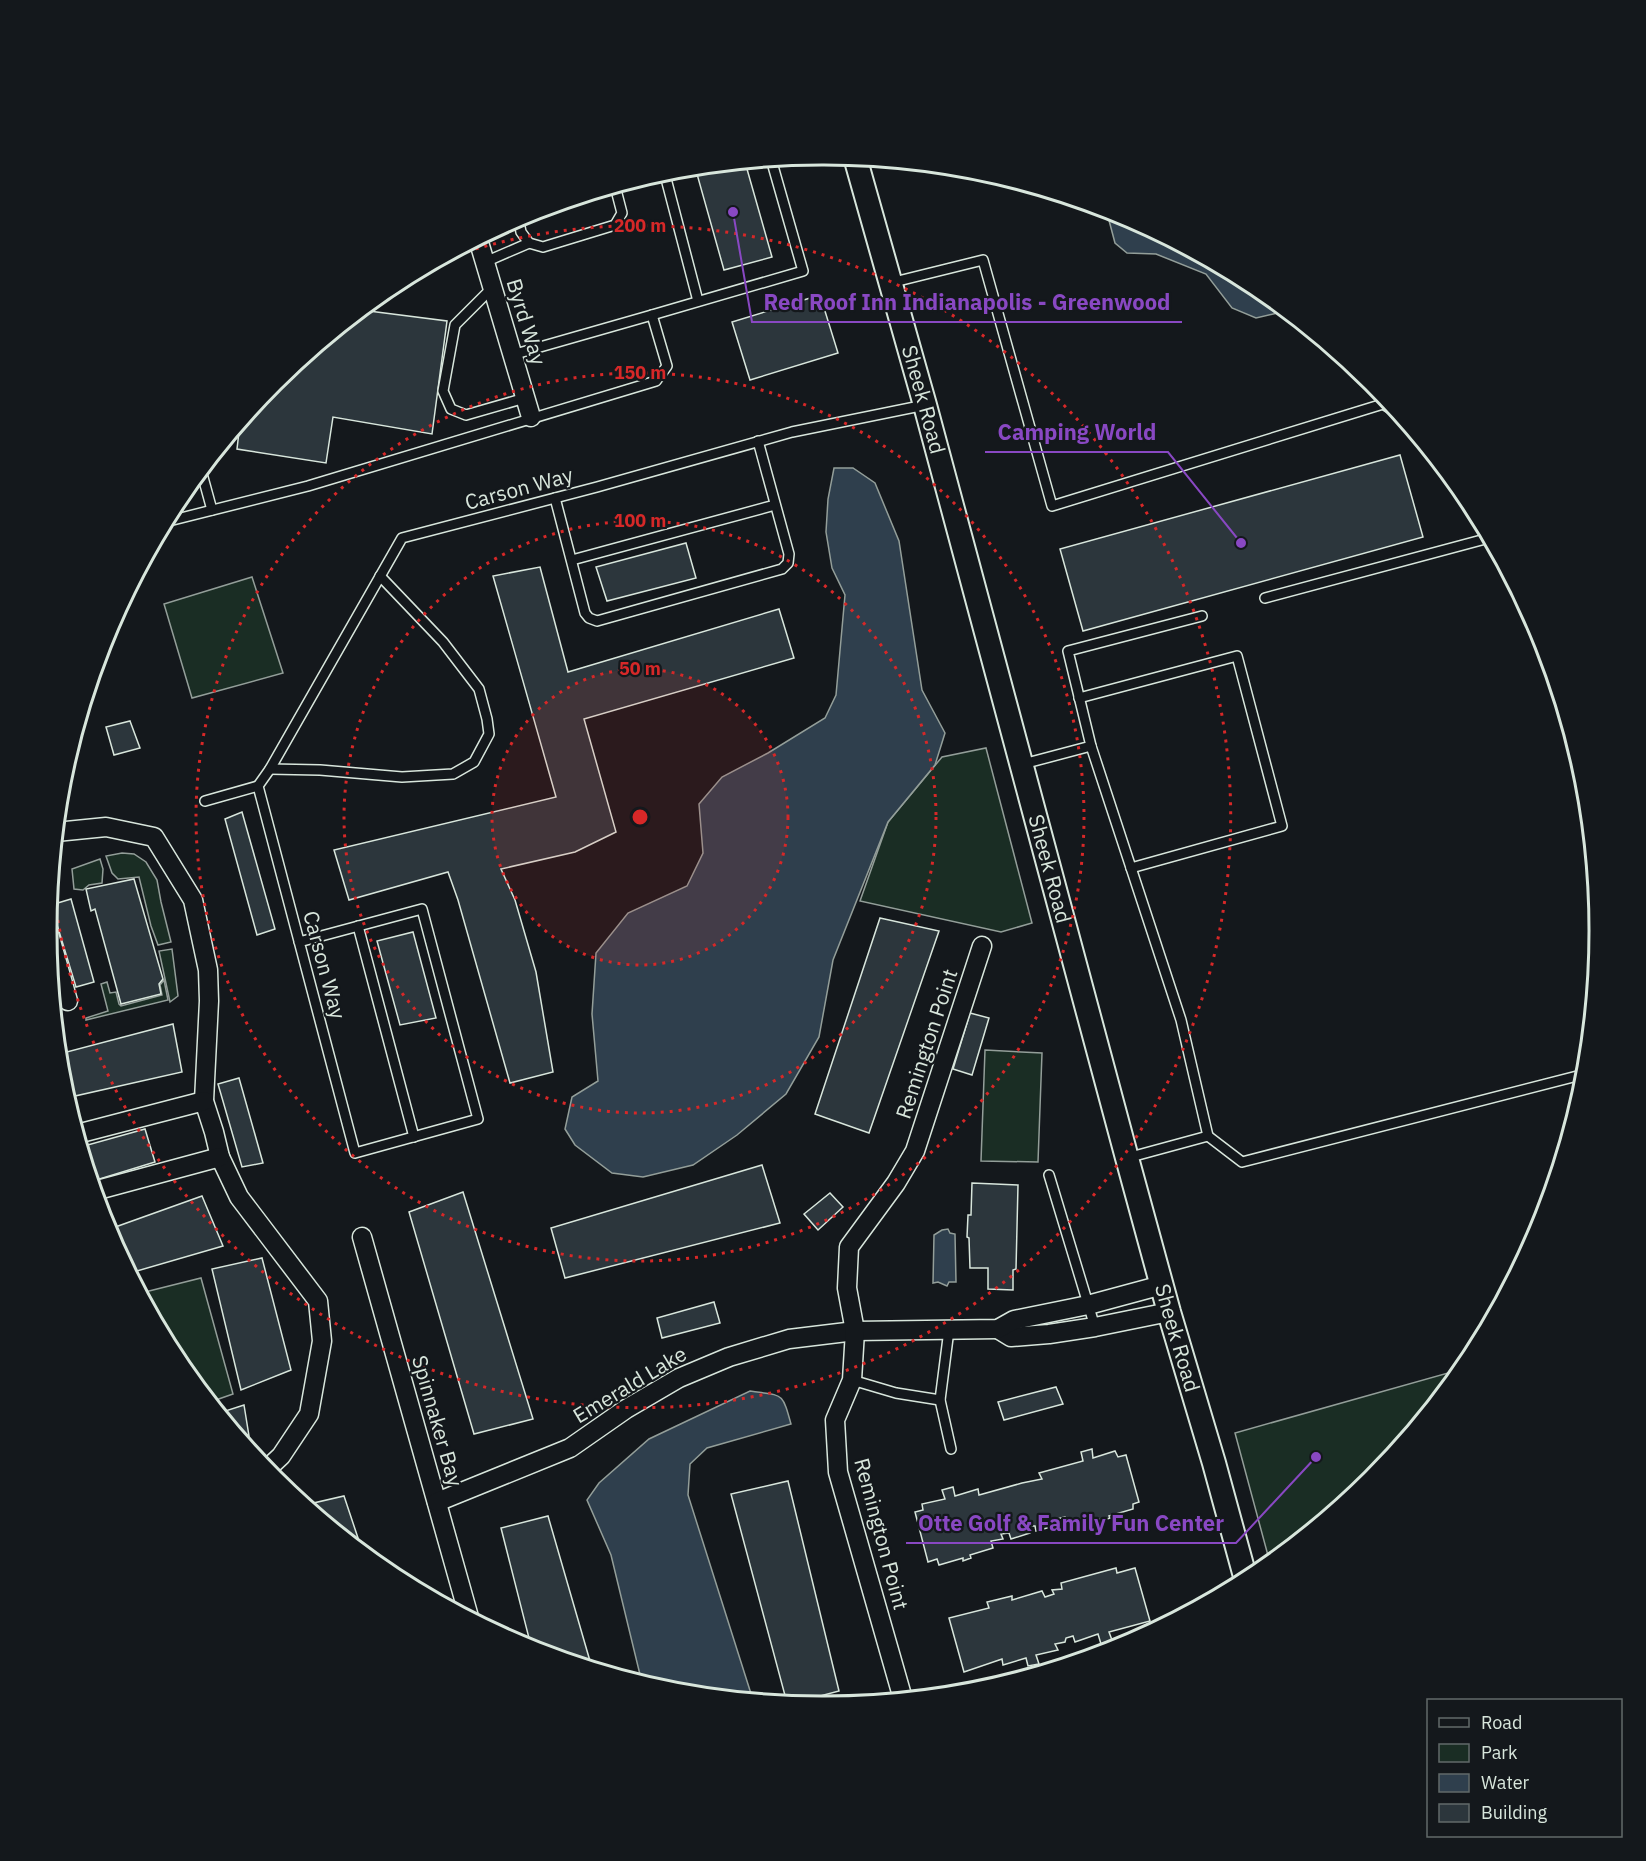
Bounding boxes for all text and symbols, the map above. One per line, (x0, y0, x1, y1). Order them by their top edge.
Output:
text: 200 m (614, 214, 666, 237)
street label: Byrd Way (501, 275, 553, 369)
callout: Red Roof Inn Indianapolis - Greenwood (752, 282, 1182, 322)
text: Red Roof Inn Indianapolis - Greenwood (764, 287, 1170, 316)
street label: Sheek Road (896, 342, 952, 457)
text: 150 m (614, 361, 666, 384)
callout: Camping World (985, 412, 1168, 452)
text: Camping World (998, 417, 1156, 446)
street label: Carson Way (462, 460, 576, 516)
text: 100 m (614, 509, 666, 532)
text: 50 m (619, 657, 661, 680)
centre of rings (630, 807, 650, 827)
street label: Sheek Road (1022, 811, 1078, 926)
street label: Carson Way (297, 908, 353, 1022)
street label: Remington Point (889, 965, 963, 1122)
street label: Sheek Road (1149, 1280, 1207, 1395)
street label: Emerald Lake (568, 1339, 691, 1429)
street label: Spinnaker Bay (406, 1352, 470, 1490)
street label: Remington Point (848, 1455, 916, 1613)
callout: Otte Golf & Family Fun Center (906, 1503, 1236, 1543)
text: Otte Golf & Family Fun Center (918, 1508, 1224, 1537)
legend (1427, 1699, 1622, 1837)
text: Road (1481, 1711, 1522, 1734)
text: Park (1481, 1741, 1518, 1764)
text: Water (1481, 1771, 1530, 1794)
text: Building (1481, 1801, 1548, 1824)

